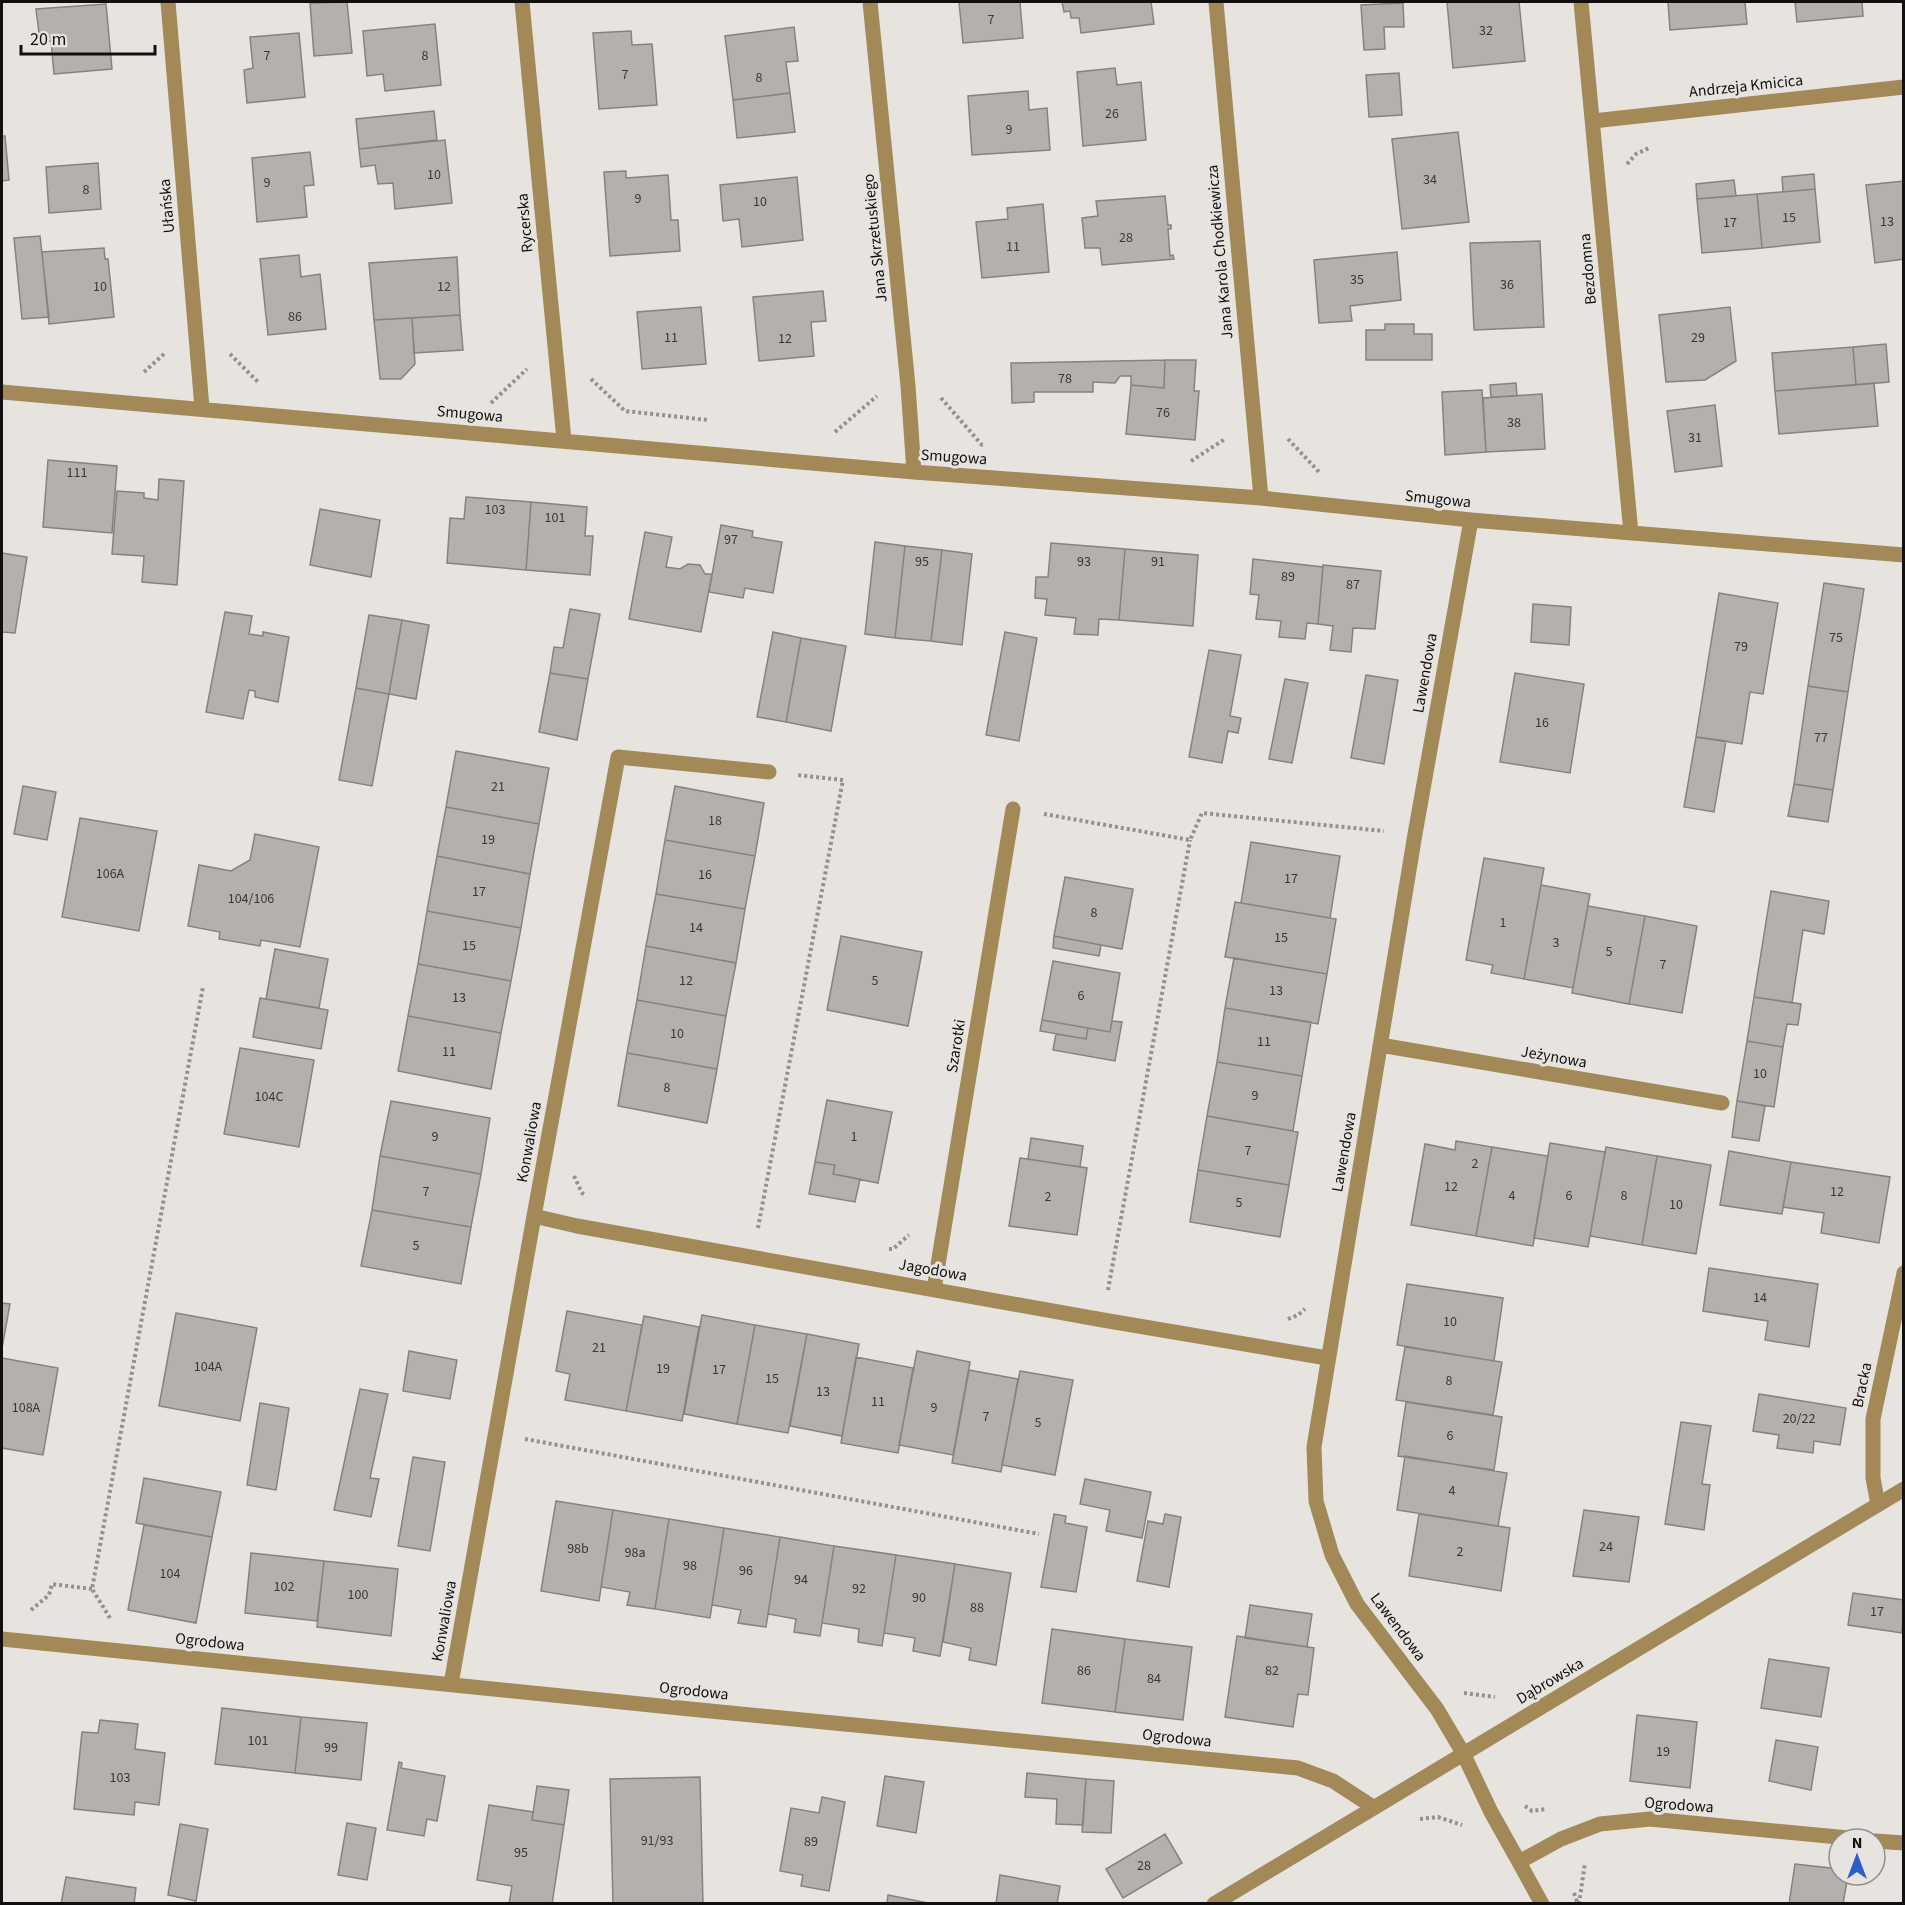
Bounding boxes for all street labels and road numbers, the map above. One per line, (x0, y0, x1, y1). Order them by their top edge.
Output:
street label: Andrzeja Kmicica (1688, 69, 1804, 103)
street label: Jana Karola Chodkiewicza (1201, 164, 1239, 340)
street label: Jana Skrzetuskiego (857, 173, 893, 303)
street label: Ułańska (154, 178, 180, 234)
street label: Rycerska (511, 192, 539, 254)
street label: Bezdomna (1574, 232, 1602, 306)
street label: Smugowa (436, 400, 504, 428)
street label: Smugowa (920, 444, 988, 470)
street label: Smugowa (1404, 485, 1472, 513)
street label: Lawendowa (1407, 631, 1443, 715)
street label: Szarotki (941, 1018, 971, 1074)
street label: Jeżynowa (1519, 1040, 1589, 1074)
street label: Konwaliowa (511, 1100, 547, 1184)
street label: Lawendowa (1326, 1110, 1362, 1194)
street label: Jagodowa (897, 1253, 969, 1287)
street label: Bracka (1846, 1360, 1878, 1410)
street label: Konwaliowa (426, 1579, 462, 1663)
street label: Lawendowa (1365, 1588, 1431, 1666)
street label: Ogrodowa (174, 1627, 246, 1657)
street label: Dąbrowska (1512, 1652, 1588, 1710)
street label: Ogrodowa (658, 1676, 730, 1706)
street label: Ogrodowa (1141, 1723, 1213, 1753)
street label: Ogrodowa (1643, 1792, 1715, 1818)

